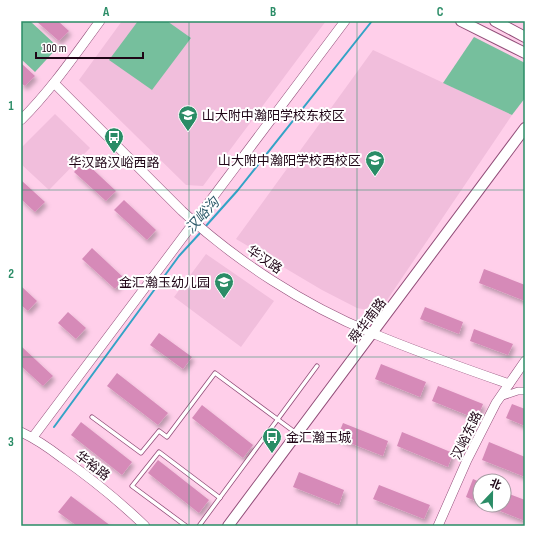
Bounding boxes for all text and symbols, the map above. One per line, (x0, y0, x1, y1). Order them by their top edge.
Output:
text: A (102, 4, 110, 20)
text: B (270, 4, 276, 20)
text: C (437, 4, 444, 20)
scale bar (36, 34, 143, 60)
text: 100 m (42, 41, 67, 56)
text: 1 (8, 98, 14, 114)
school or university icon: 山大附中瀚阳学校东校区 (177, 104, 199, 132)
place label: 山大附中瀚阳学校东校区 (202, 108, 345, 124)
bus stop icon: 华汉路汉峪西路 (103, 126, 125, 154)
school or university icon: 山大附中瀚阳学校西校区 (364, 149, 386, 177)
place label: 山大附中瀚阳学校西校区 (218, 153, 361, 169)
place label: 华汉路汉峪西路 (68, 155, 160, 171)
water label: 汉峪沟 (182, 193, 224, 237)
street label: 华汉路 (244, 242, 285, 277)
text: 2 (8, 266, 14, 282)
school or university icon: 金汇瀚玉幼儿园 (213, 271, 235, 299)
place label: 金汇瀚玉幼儿园 (119, 275, 210, 291)
street label: 舜华南路 (346, 295, 390, 346)
street label: 汉峪东路 (448, 409, 485, 462)
bus stop icon: 金汇瀚玉城 (261, 426, 283, 454)
place label: 金汇瀚玉城 (286, 430, 351, 446)
text: 3 (8, 434, 14, 450)
street label: 华裕路 (72, 448, 113, 484)
north arrow (472, 473, 512, 513)
text: 北 (488, 476, 503, 492)

